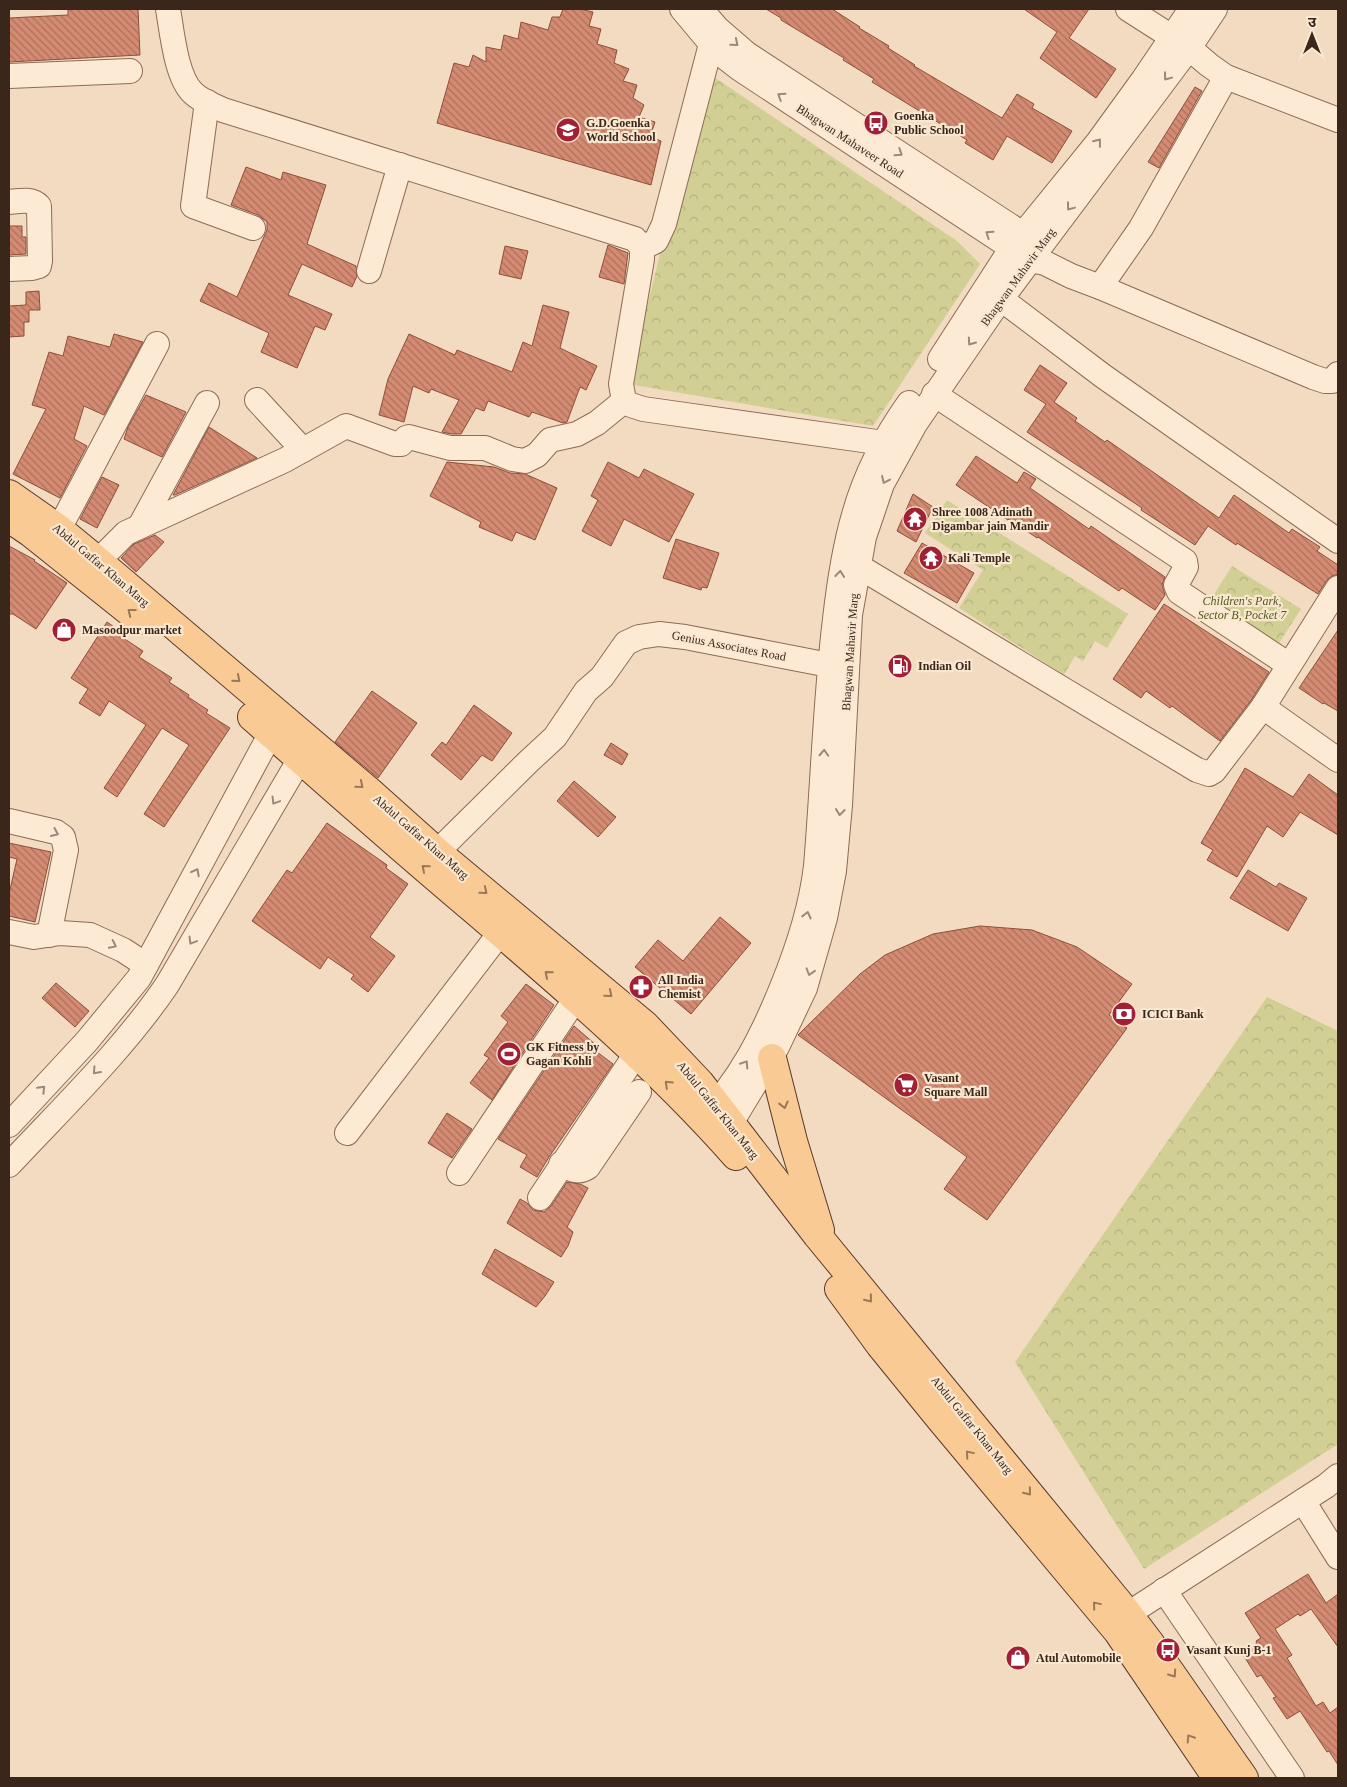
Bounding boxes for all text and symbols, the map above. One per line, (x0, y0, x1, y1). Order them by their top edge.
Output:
north arrow (1287, 10, 1337, 60)
text: उ (1308, 15, 1317, 30)
one-way arrow (729, 38, 738, 46)
one-way arrow (1164, 71, 1173, 81)
one-way arrow (777, 93, 787, 102)
street label: Bhagwan Mahaveer Road (794, 101, 906, 181)
place label: Goenka Public School (894, 109, 964, 137)
bus stop icon: Goenka Public School (863, 110, 889, 136)
place label: G.D.Goenka World School (586, 116, 656, 144)
school or university icon: G.D.Goenka World School (555, 117, 581, 143)
one-way arrow (1092, 138, 1101, 148)
one-way arrow (893, 147, 903, 156)
one-way arrow (1067, 201, 1076, 211)
street label: Bhagwan Mahavir Marg (978, 225, 1058, 329)
one-way arrow (985, 231, 995, 240)
one-way arrow (968, 337, 977, 346)
one-way arrow (880, 475, 891, 484)
place label: Shree 1008 Adinath Digambar jain Mandir (932, 505, 1050, 533)
temple icon: Shree 1008 Adinath Digambar jain Mandir (902, 506, 928, 532)
street label: Abdul Gaffar Khan Marg (50, 520, 152, 610)
temple icon: Kali Temple (918, 545, 944, 571)
place label: Kali Temple (948, 551, 1011, 565)
one-way arrow (835, 570, 845, 579)
street label: Bhagwan Mahavir Marg (839, 593, 861, 711)
park label: Children's Park, Sector B, Pocket 7 (1198, 594, 1287, 622)
one-way arrow (127, 609, 136, 618)
shop icon: Masoodpur market (51, 617, 77, 643)
place label: Masoodpur market (82, 623, 181, 637)
street label: Genius Associates Road (671, 628, 787, 664)
fuel station icon: Indian Oil (887, 653, 913, 679)
place label: Indian Oil (918, 659, 972, 673)
one-way arrow (231, 674, 240, 683)
one-way arrow (819, 749, 830, 757)
one-way arrow (355, 779, 364, 788)
street label: Abdul Gaffar Khan Marg (370, 792, 472, 882)
one-way arrow (271, 796, 281, 805)
one-way arrow (834, 809, 845, 817)
one-way arrow (50, 827, 59, 837)
one-way arrow (421, 865, 430, 874)
one-way arrow (189, 869, 199, 878)
one-way arrow (478, 885, 487, 894)
one-way arrow (801, 910, 812, 919)
one-way arrow (189, 935, 199, 944)
one-way arrow (108, 939, 117, 949)
one-way arrow (805, 967, 815, 975)
one-way arrow (545, 971, 554, 980)
place label: All India Chemist (658, 973, 704, 1001)
pharmacy icon: All India Chemist (628, 974, 654, 1000)
one-way arrow (603, 989, 612, 998)
bank icon: ICICI Bank (1111, 1001, 1137, 1027)
place label: ICICI Bank (1142, 1007, 1204, 1021)
place label: GK Fitness by Gagan Kohli (526, 1040, 599, 1068)
sports icon: GK Fitness by Gagan Kohli (496, 1041, 522, 1067)
street label: Abdul Gaffar Khan Marg (674, 1058, 762, 1162)
one-way arrow (738, 1060, 748, 1069)
one-way arrow (93, 1066, 102, 1075)
place label: Vasant Square Mall (924, 1071, 988, 1099)
supermarket icon: Vasant Square Mall (893, 1072, 919, 1098)
one-way arrow (664, 1081, 673, 1090)
one-way arrow (36, 1086, 45, 1095)
one-way arrow (778, 1101, 788, 1109)
one-way arrow (864, 1293, 872, 1302)
street label: Abdul Gaffar Khan Marg (928, 1373, 1016, 1477)
one-way arrow (966, 1450, 975, 1459)
one-way arrow (1022, 1487, 1031, 1496)
one-way arrow (1093, 1602, 1102, 1611)
bus stop icon: Vasant Kunj B-1 (1155, 1637, 1181, 1663)
place label: Vasant Kunj B-1 (1186, 1643, 1272, 1657)
shop icon: Atul Automobile (1005, 1645, 1031, 1671)
place label: Atul Automobile (1036, 1651, 1122, 1665)
one-way arrow (1167, 1668, 1176, 1678)
one-way arrow (1187, 1734, 1196, 1743)

